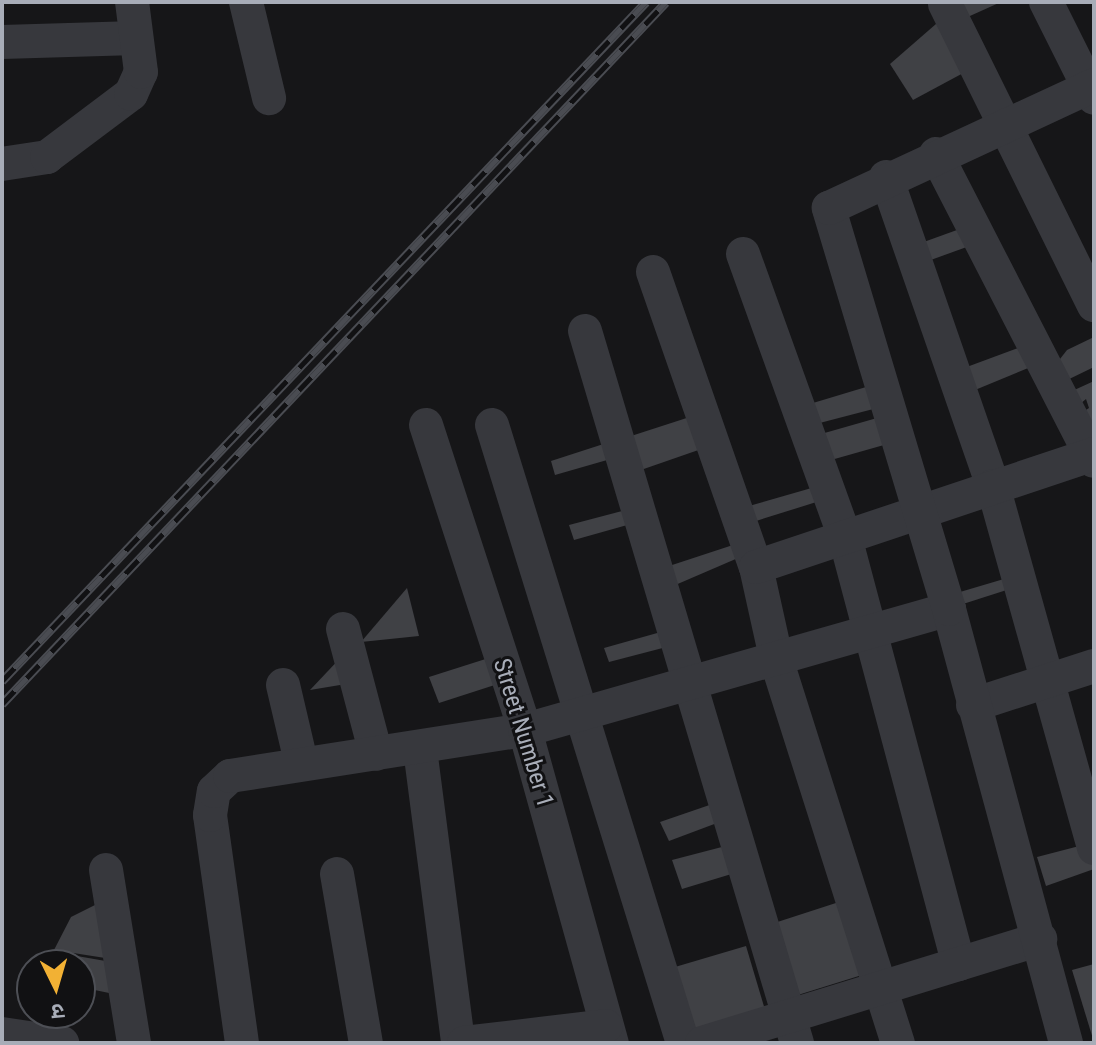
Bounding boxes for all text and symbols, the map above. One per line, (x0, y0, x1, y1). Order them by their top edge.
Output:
street label: Street Number 1 (487, 655, 559, 811)
north arrow (16, 949, 96, 1029)
text: उ (50, 998, 65, 1024)

